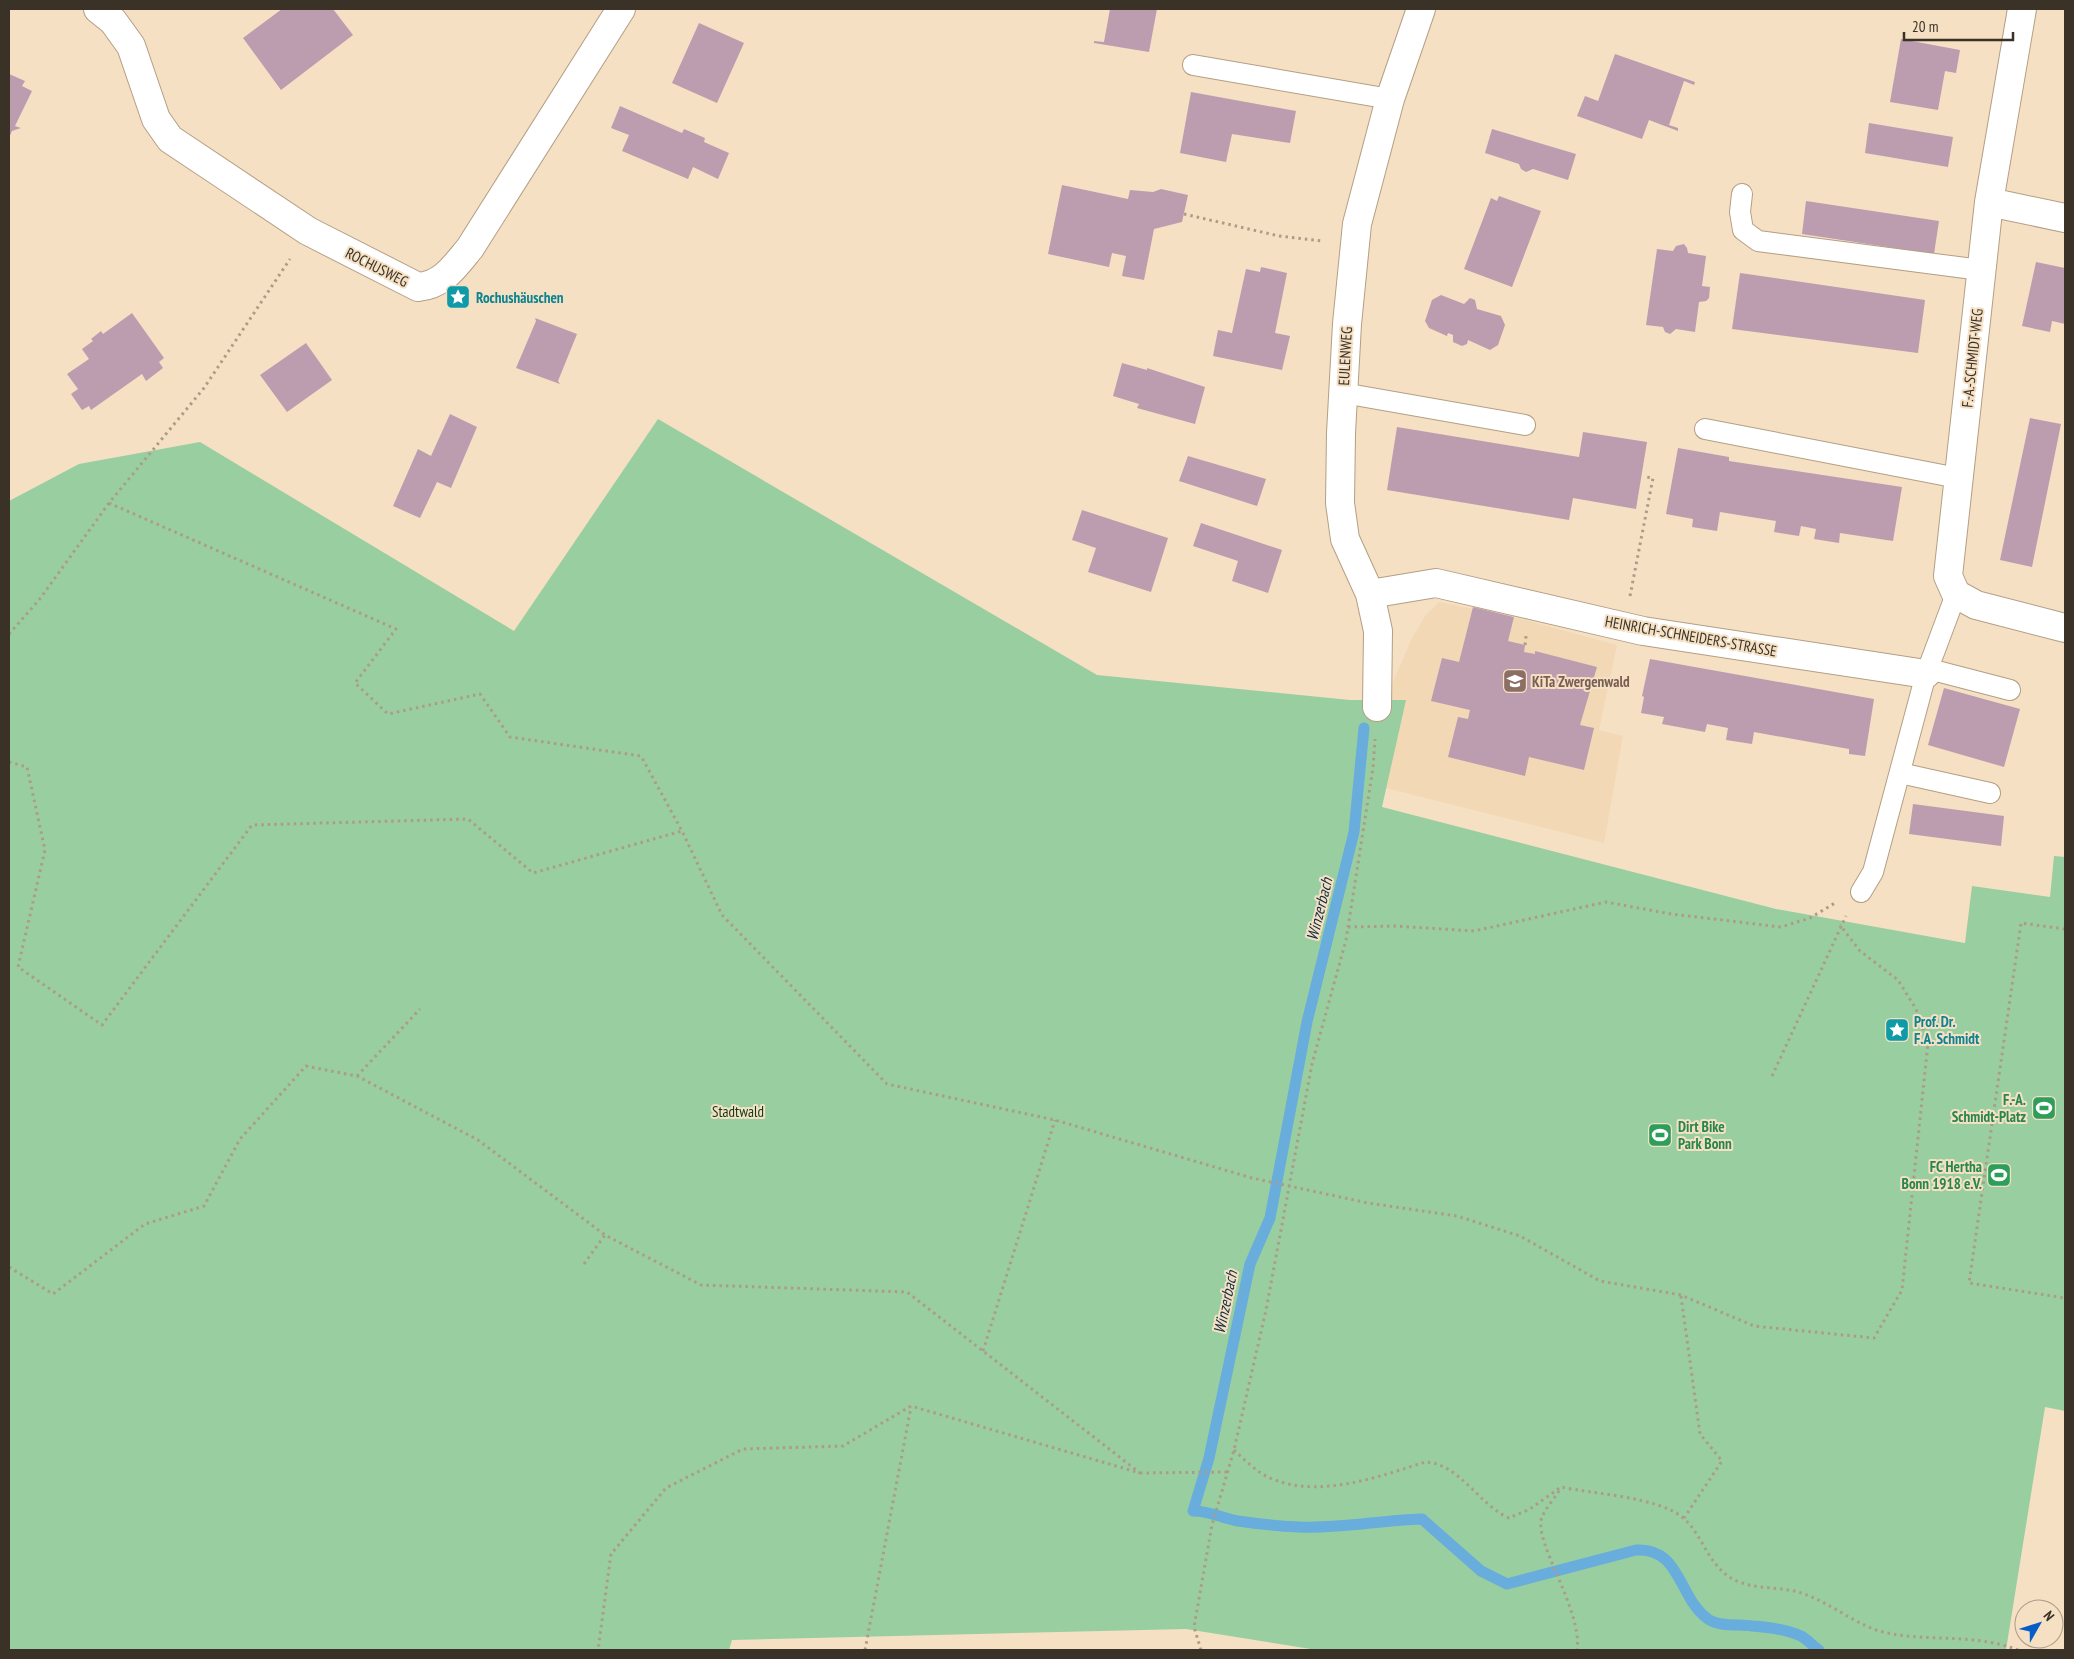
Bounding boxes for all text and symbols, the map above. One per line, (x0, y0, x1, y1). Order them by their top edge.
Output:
scale bar (1904, 10, 2013, 42)
text: 20 m (1912, 17, 1938, 36)
street label: ROCHUSWEG (342, 243, 412, 291)
place icon: Rochushäuschen (445, 284, 471, 310)
place label: Rochushäuschen (476, 288, 564, 307)
street label: F.-A.-SCHMIDT-WEG (1957, 307, 1987, 409)
street label: EULENWEG (1334, 326, 1356, 386)
street label: HEINRICH-SCHNEIDERS-STRASSE (1604, 612, 1778, 660)
school or university icon: KiTa Zwergenwald (1502, 668, 1528, 694)
place label: KiTa Zwergenwald (1532, 672, 1630, 691)
water label: Winzerbach (1302, 875, 1337, 942)
place label: Prof. Dr. F.A. Schmidt (1914, 1012, 1980, 1048)
place icon: Prof. Dr. F.A. Schmidt (1884, 1017, 1910, 1043)
place label: F.-A. Schmidt-Platz (1952, 1090, 2026, 1126)
sports icon: F.-A. Schmidt-Platz (2031, 1095, 2057, 1121)
park label: Stadtwald (712, 1102, 764, 1121)
place label: Dirt Bike Park Bonn (1678, 1117, 1732, 1153)
sports icon: Dirt Bike Park Bonn (1647, 1122, 1673, 1148)
place label: FC Hertha Bonn 1918 e.V. (1902, 1157, 1982, 1193)
sports icon: FC Hertha Bonn 1918 e.V. (1986, 1162, 2012, 1188)
water label: Winzerbach (1209, 1268, 1242, 1335)
north arrow (2014, 1599, 2064, 1649)
text: N (2040, 1607, 2058, 1624)

